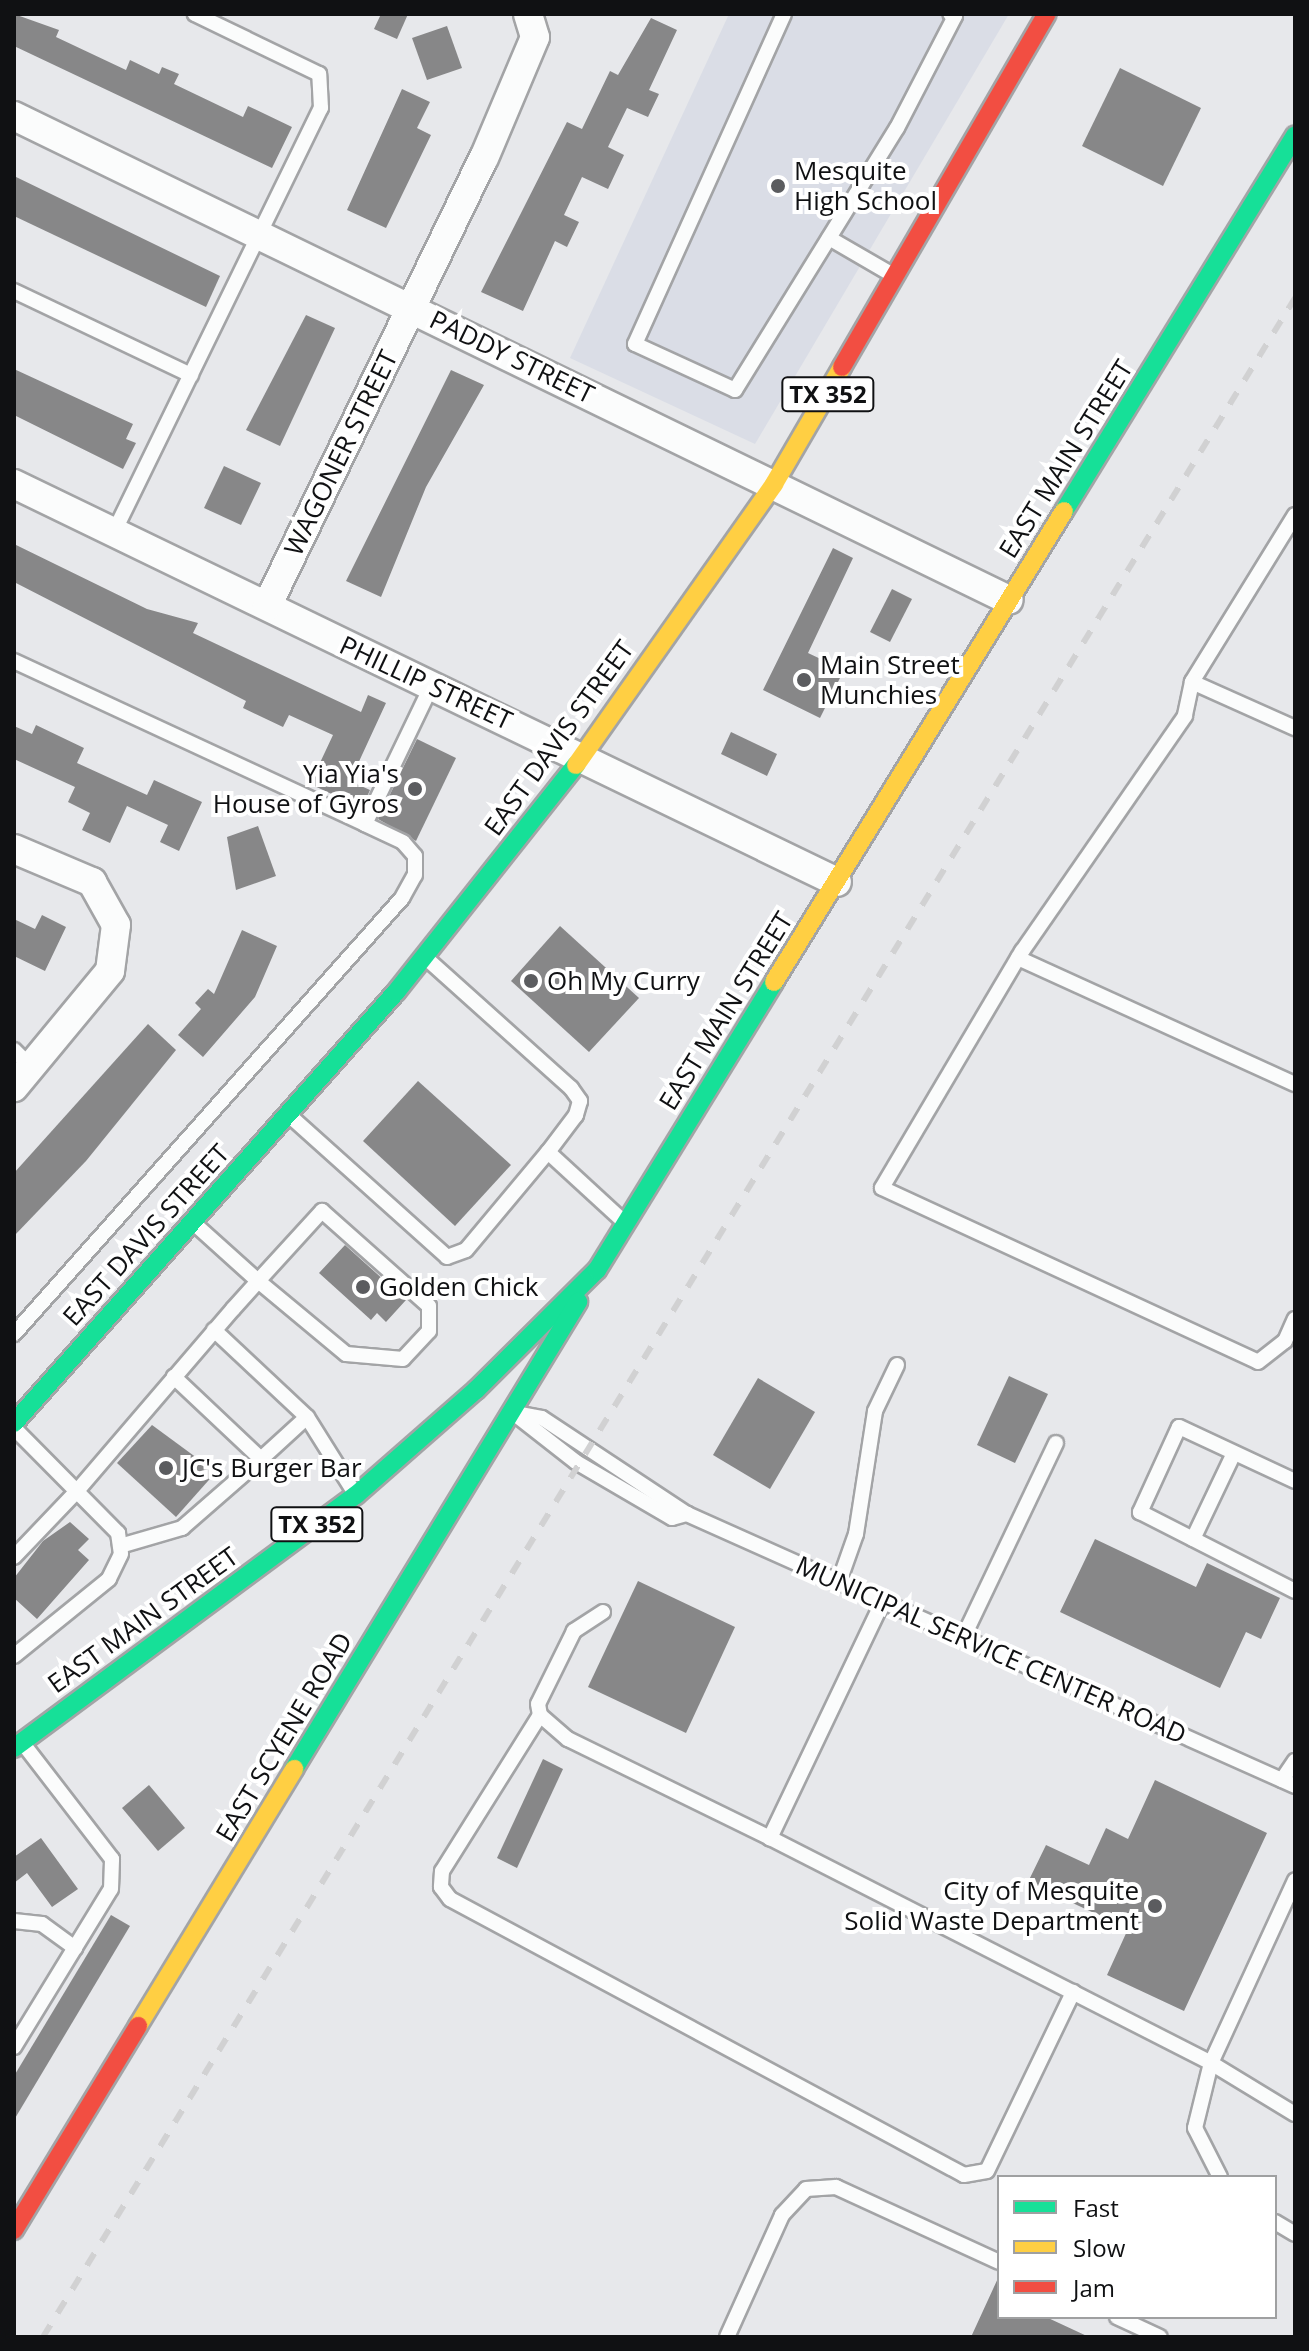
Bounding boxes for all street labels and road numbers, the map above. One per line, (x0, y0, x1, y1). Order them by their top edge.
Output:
street label: PADDY STREET (425, 304, 599, 410)
street label: WAGONER STREET (278, 345, 404, 561)
street label: EAST MAIN STREET (992, 354, 1140, 564)
road number: TX 352 (780, 374, 876, 414)
street label: PHILLIP STREET (335, 629, 517, 737)
street label: EAST DAVIS STREET (478, 635, 640, 841)
street label: EAST MAIN STREET (652, 906, 800, 1116)
street label: EAST DAVIS STREET (56, 1138, 236, 1332)
road number: TX 352 (269, 1504, 365, 1544)
street label: EAST MAIN STREET (42, 1541, 244, 1699)
street label: MUNICIPAL SERVICE CENTER ROAD (791, 1550, 1191, 1750)
street label: EAST SCYENE ROAD (209, 1627, 359, 1847)

